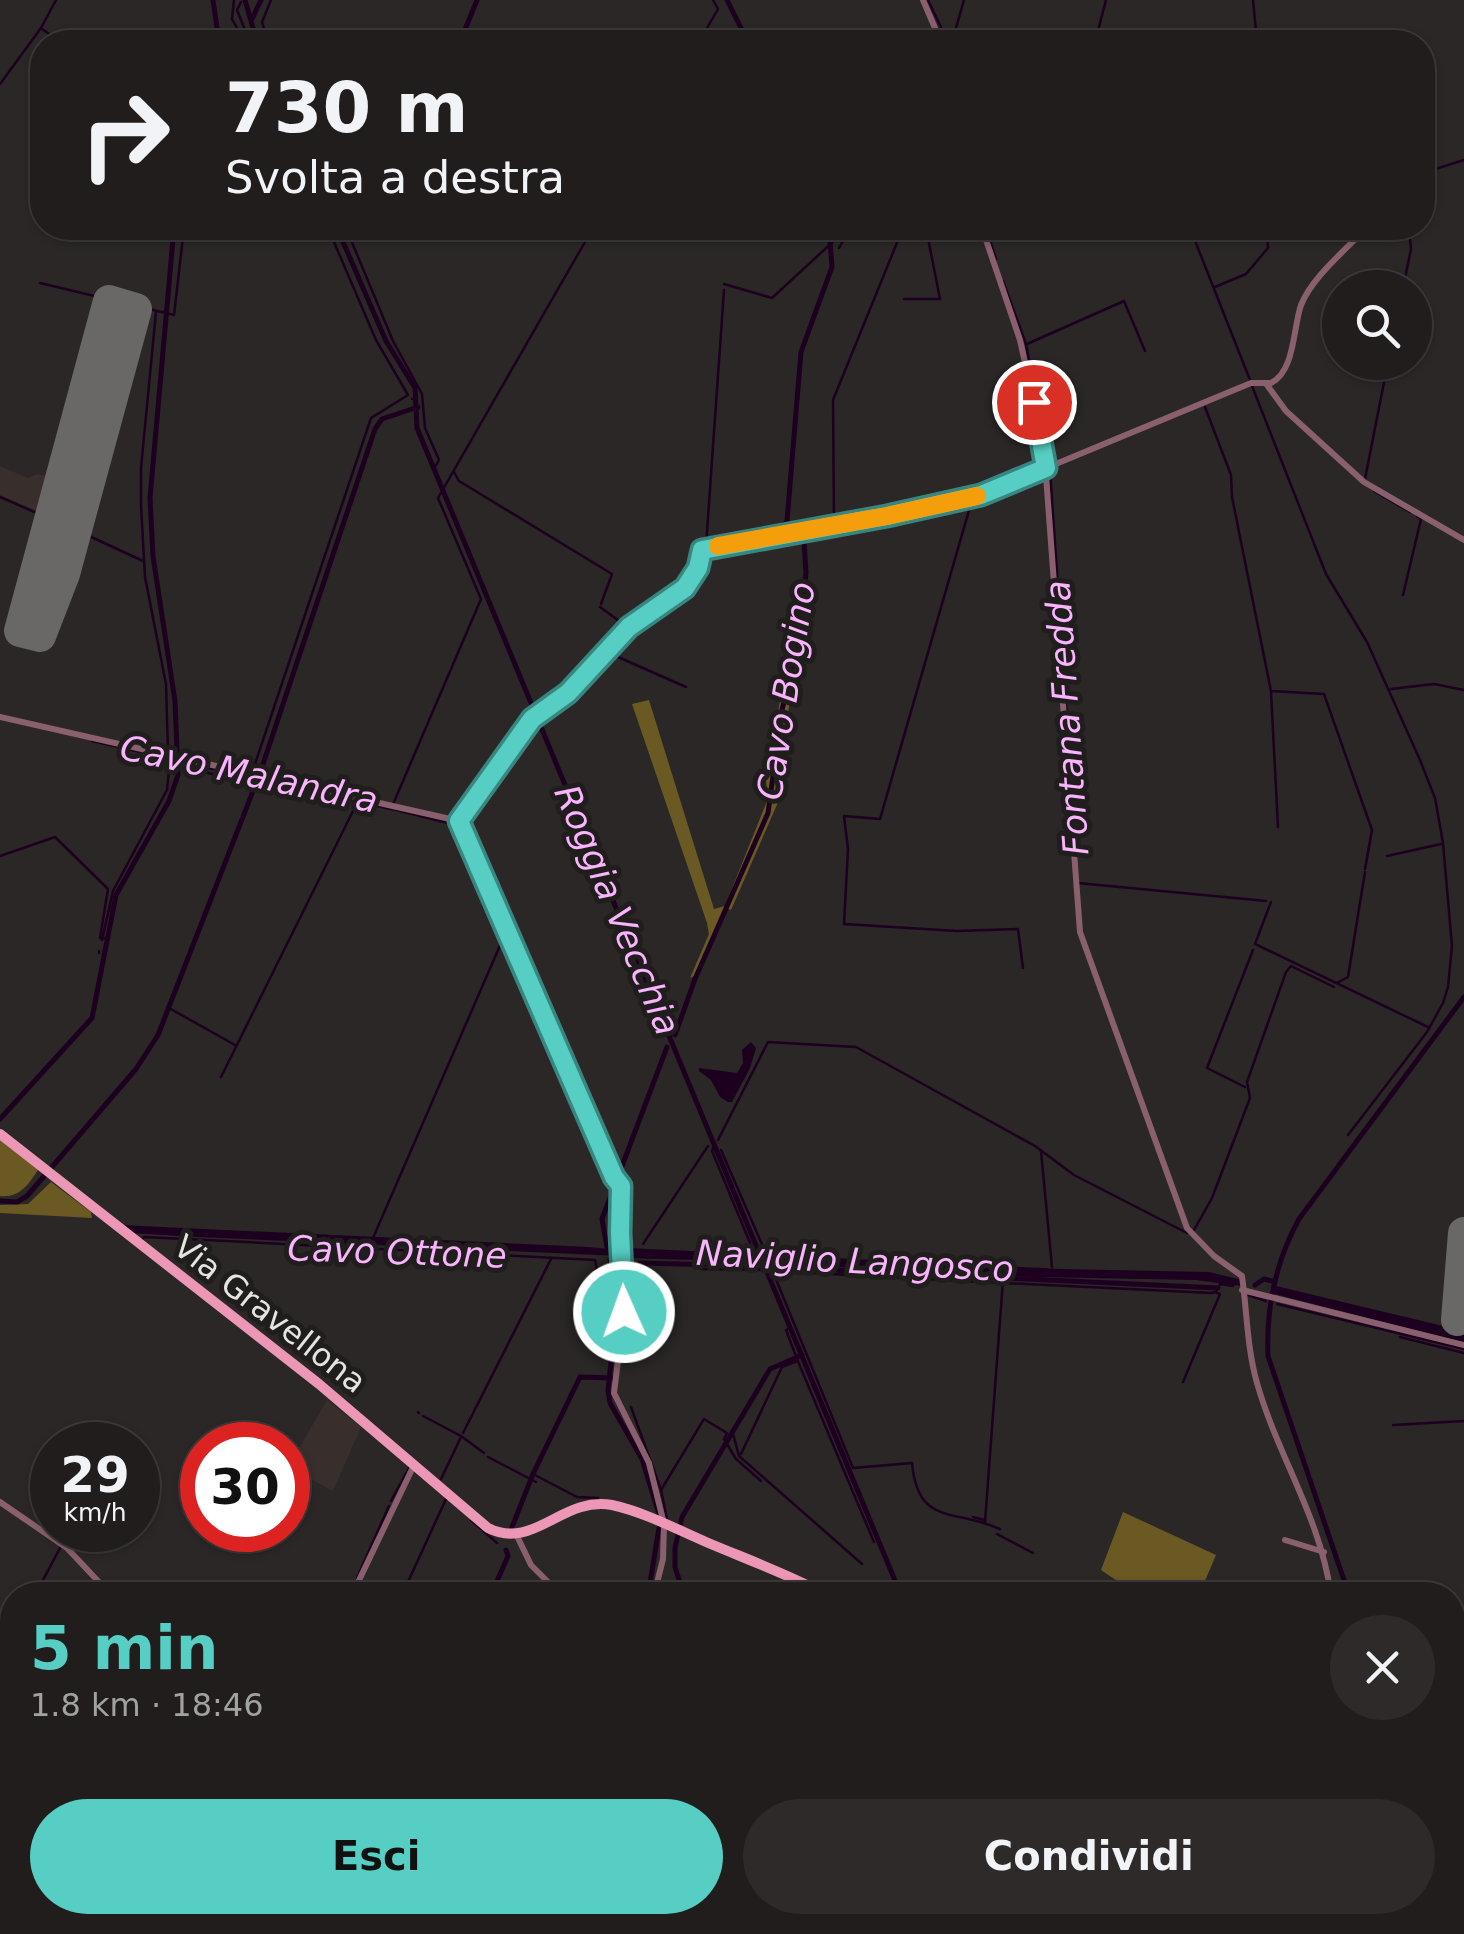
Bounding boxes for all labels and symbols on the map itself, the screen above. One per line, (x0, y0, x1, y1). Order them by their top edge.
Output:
pin (992, 360, 1077, 445)
water label: Cavo Bogino (749, 579, 823, 803)
water label: Fontana Fredda (1037, 579, 1097, 857)
water label: Cavo Malandra (117, 727, 381, 821)
water label: Roggia Vecchia (546, 779, 688, 1041)
street label: Via Gravellona (166, 1227, 374, 1401)
water label: Cavo Ottone (287, 1228, 507, 1276)
water label: Naviglio Langosco (695, 1233, 1015, 1289)
position arrow (572, 1260, 676, 1364)
speed limit sign: 30 (180, 1422, 310, 1552)

